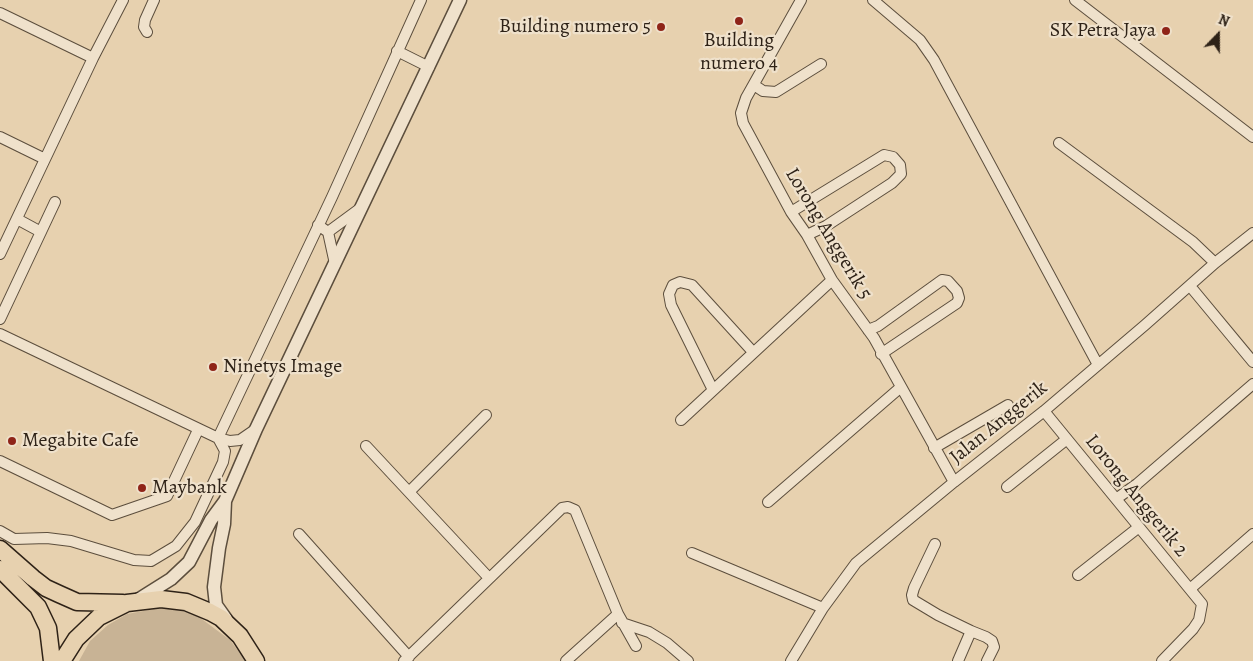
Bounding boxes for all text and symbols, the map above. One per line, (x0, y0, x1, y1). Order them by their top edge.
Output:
north arrow (1193, 10, 1243, 60)
text: N (1216, 10, 1232, 31)
place label: Building numero 5 (499, 15, 651, 39)
marker: Building numero 4 (733, 15, 745, 27)
place label: SK Petra Jaya (1050, 19, 1156, 43)
marker: Building numero 5 (655, 21, 667, 33)
marker: SK Petra Jaya (1160, 25, 1172, 37)
place label: Building numero 4 (700, 29, 778, 76)
street label: Lorong Anggerik 5 (779, 164, 877, 304)
place label: Ninetys Image (223, 355, 342, 379)
marker: Ninetys Image (207, 361, 219, 373)
street label: Jalan Anggerik (945, 376, 1053, 470)
place label: Megabite Cafe (22, 429, 139, 453)
street label: Lorong Anggerik 2 (1079, 430, 1193, 562)
marker: Megabite Cafe (6, 435, 18, 447)
place label: Maybank (152, 476, 227, 500)
marker: Maybank (136, 482, 148, 494)

